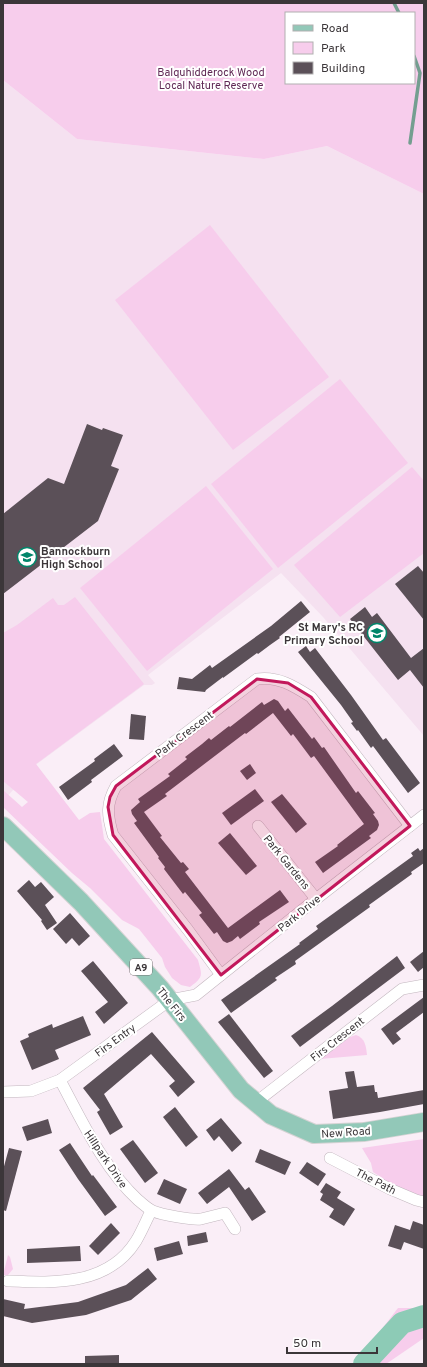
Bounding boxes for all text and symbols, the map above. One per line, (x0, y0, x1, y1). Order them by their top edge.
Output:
legend (285, 12, 415, 84)
text: Road (321, 21, 349, 37)
text: Park (321, 41, 346, 57)
text: Building (321, 61, 365, 77)
park label: Balquhidderock Wood Local Nature Reserve (157, 66, 265, 93)
place label: Bannockburn High School (41, 545, 110, 572)
school or university icon: Bannockburn High School (16, 546, 38, 568)
place label: St Mary's RC Primary School (284, 621, 363, 648)
school or university icon: St Mary's RC Primary School (366, 622, 388, 644)
street label: Park Crescent (153, 708, 216, 761)
street label: Park Gardens (260, 832, 313, 893)
street label: Park Drive (275, 892, 324, 935)
road number: A9 (130, 959, 152, 975)
street label: The Firs (153, 985, 189, 1024)
street label: Firs Crescent (308, 1014, 367, 1065)
street label: Firs Entry (92, 1021, 139, 1060)
street label: New Road (321, 1124, 371, 1142)
street label: Hillpark Drive (81, 1128, 130, 1191)
street label: The Path (353, 1166, 398, 1198)
scale bar (287, 1329, 377, 1355)
text: 50 m (293, 1336, 321, 1352)

